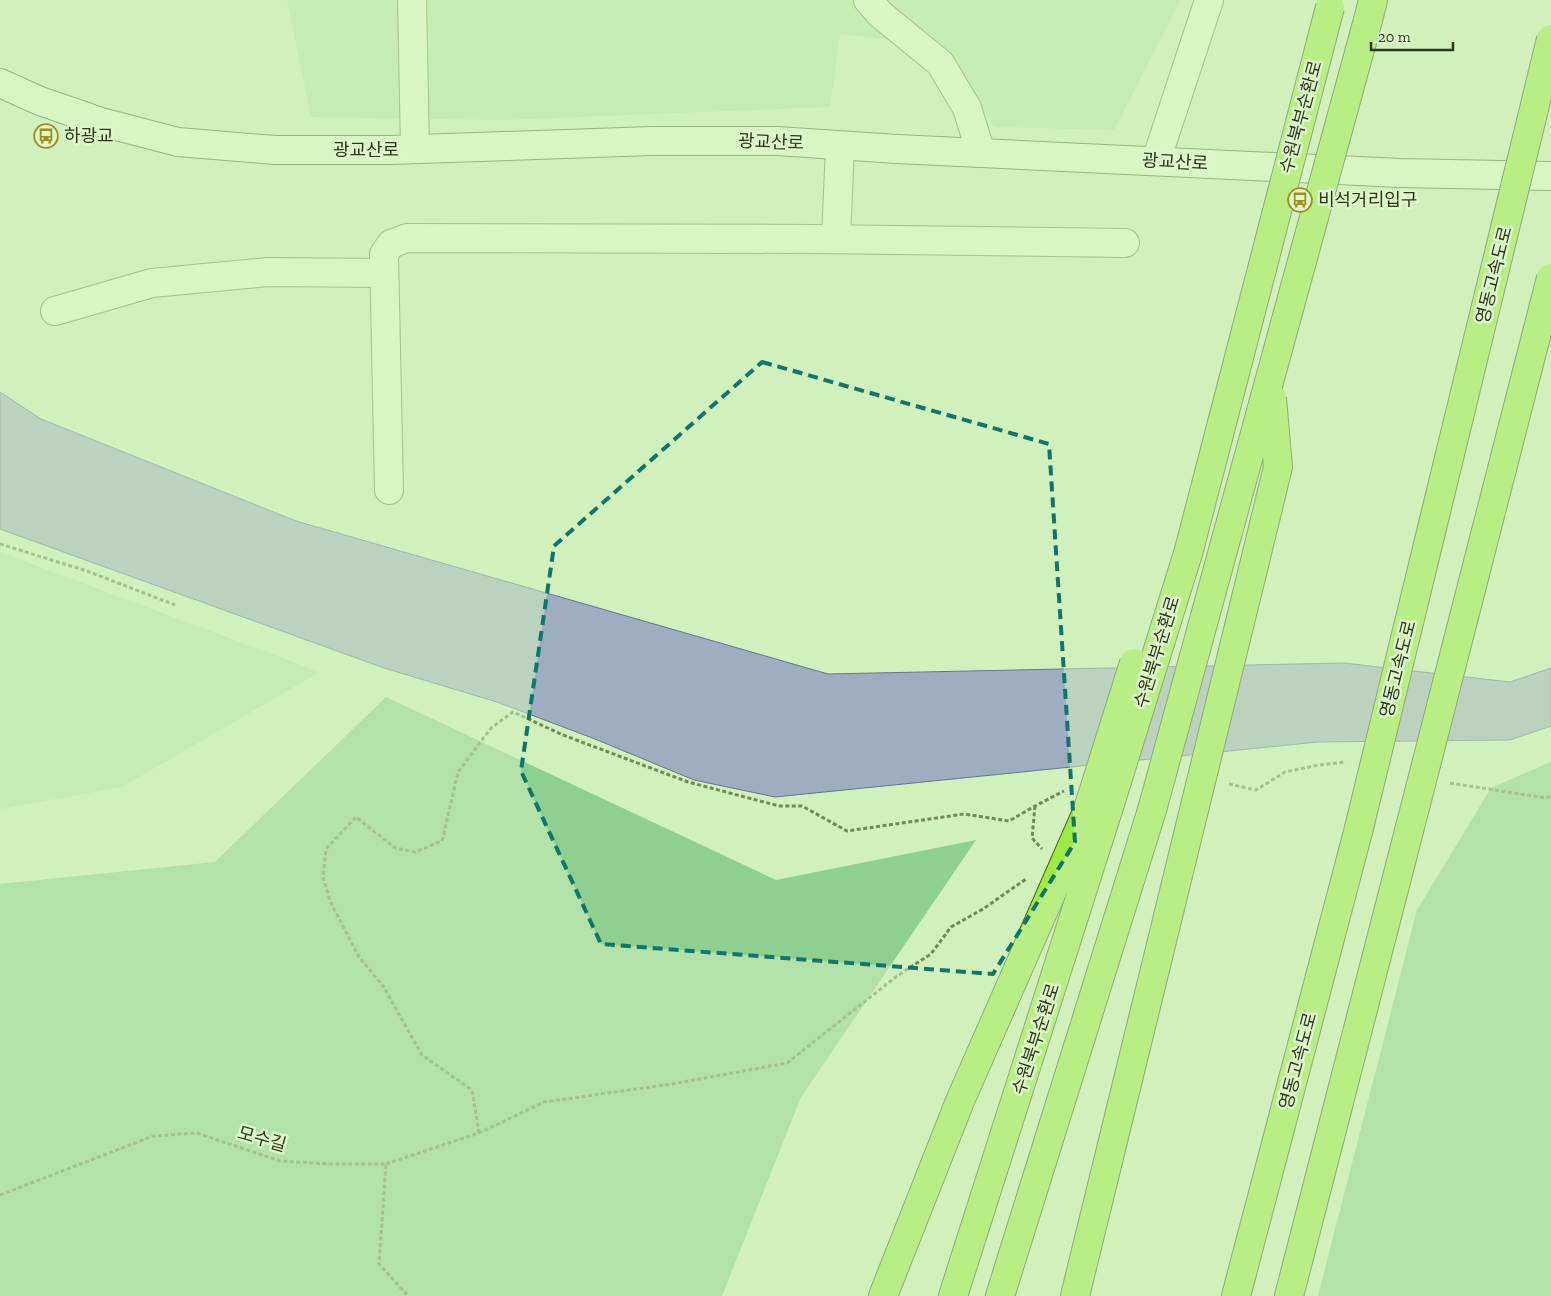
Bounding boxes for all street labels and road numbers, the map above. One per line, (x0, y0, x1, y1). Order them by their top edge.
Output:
street label: 수원북부순환로 (1275, 58, 1327, 176)
street label: 광교산로 (738, 130, 804, 154)
street label: 광교산로 (333, 139, 399, 161)
street label: 광교산로 (1141, 149, 1209, 175)
street label: 영동고속도로 (1471, 224, 1517, 326)
street label: 수원북부순환로 (1130, 593, 1184, 711)
street label: 영동고속도로 (1375, 618, 1421, 720)
street label: 수원북부순환로 (1008, 980, 1064, 1098)
street label: 영동고속도로 (1275, 1010, 1321, 1112)
street label: 모수길 (235, 1122, 289, 1156)

